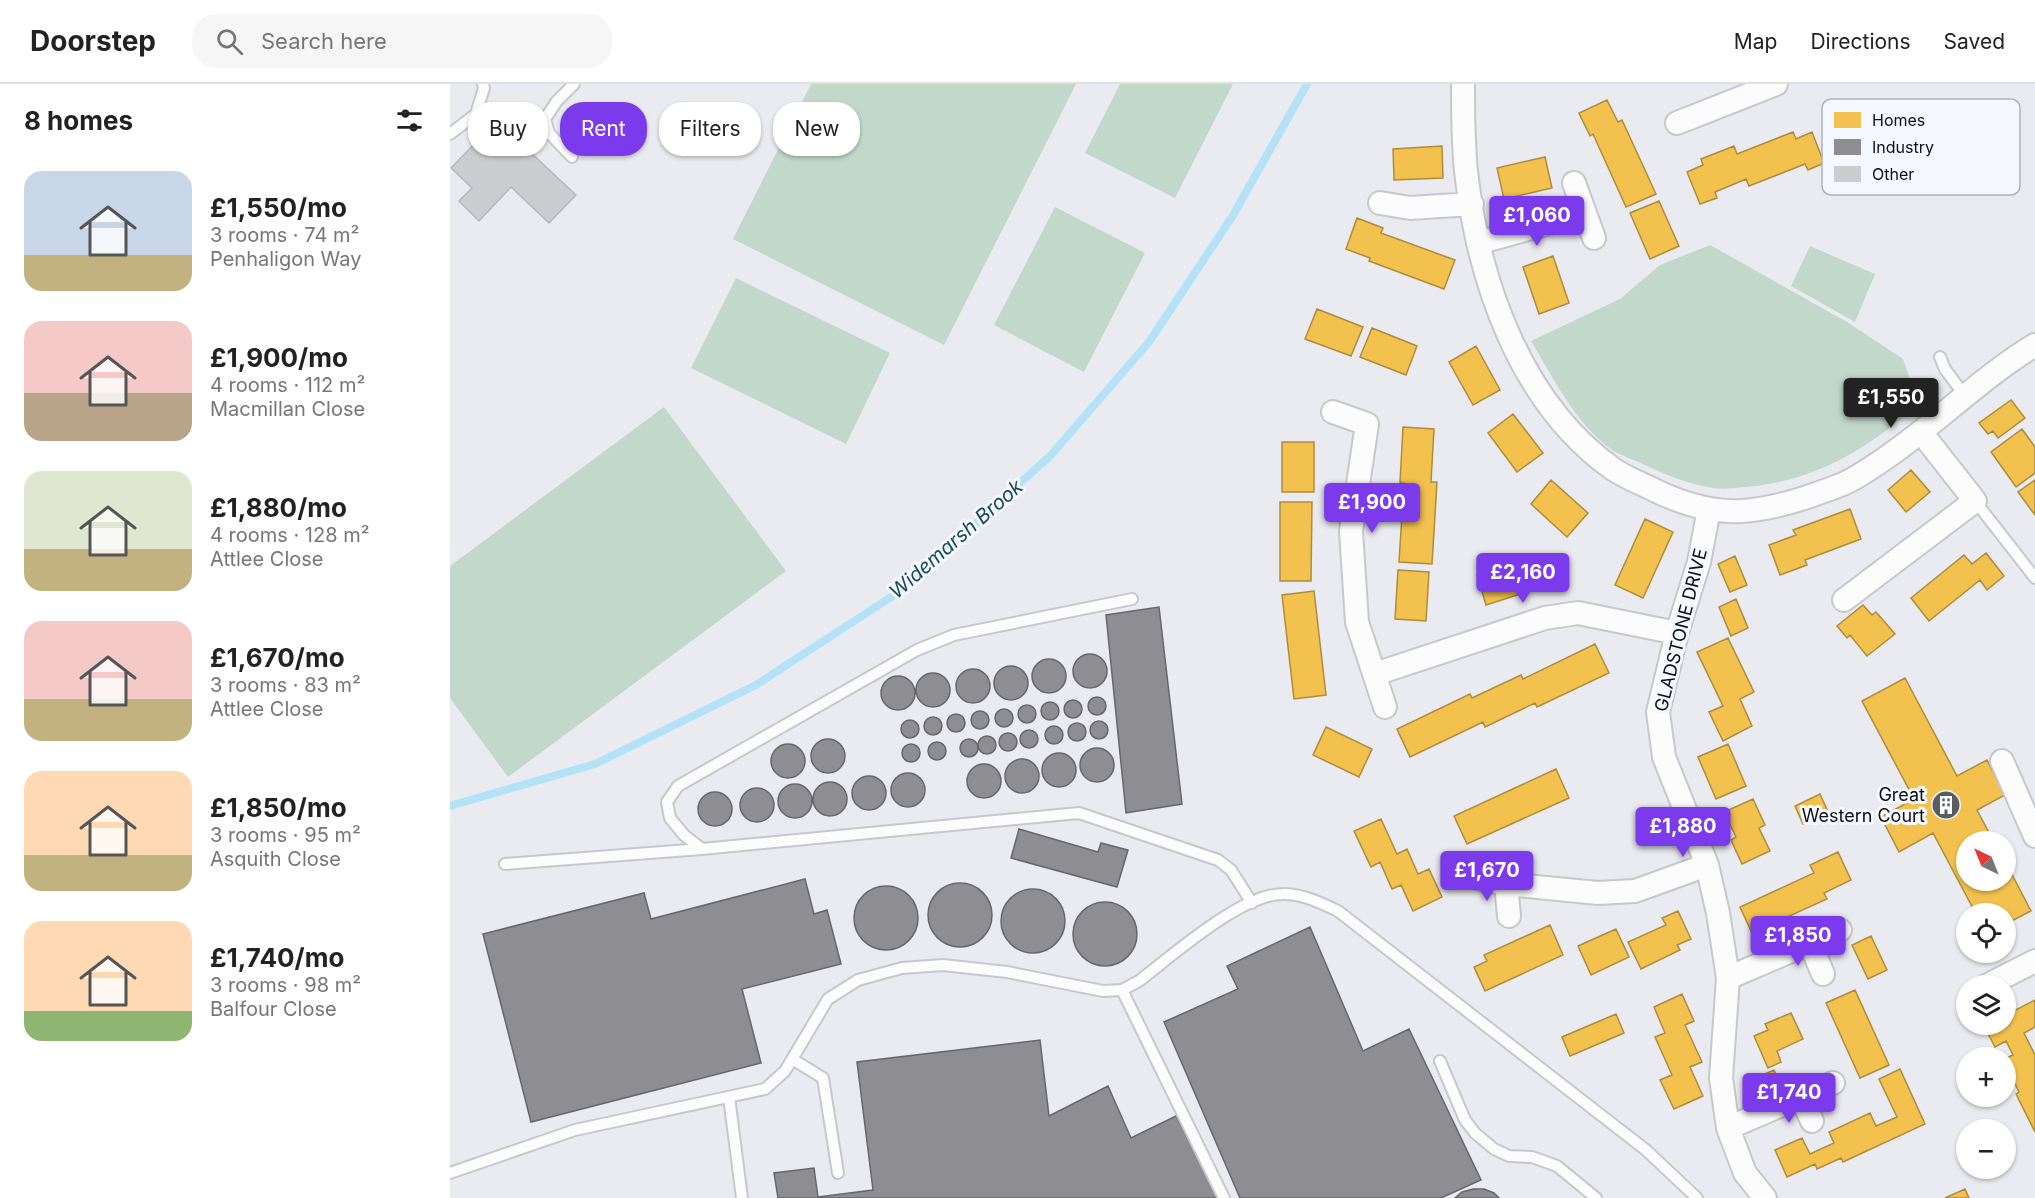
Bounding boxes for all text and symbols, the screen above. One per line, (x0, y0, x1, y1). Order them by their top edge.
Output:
search box (192, 14, 612, 68)
text: Doorstep (30, 24, 156, 58)
icon: search (213, 25, 246, 58)
text: Search here (261, 28, 387, 54)
text: Map (1734, 29, 1777, 54)
text: Directions (1810, 29, 1911, 54)
text: Saved (1944, 29, 2005, 54)
legend (1822, 99, 2020, 195)
chip: Buy (468, 102, 548, 156)
chip: Rent (560, 102, 647, 156)
chip: Filters (659, 102, 761, 156)
chip: New (773, 102, 860, 156)
icon: filters (393, 104, 426, 137)
text: 8 homes (24, 105, 133, 136)
text: Homes (1872, 110, 1925, 130)
text: Industry (1872, 137, 1934, 157)
text: Other (1872, 164, 1914, 184)
text: £1,550/mo (210, 192, 347, 223)
icon: home (72, 195, 144, 267)
pin: £1,060 (1488, 196, 1586, 247)
text: £1,060 (1503, 203, 1571, 227)
text: 3 rooms · 74 m² (210, 223, 359, 247)
text: Penhaligon Way (210, 247, 361, 271)
text: £1,900/mo (210, 342, 348, 373)
icon: home (72, 345, 144, 417)
text: 4 rooms · 112 m² (210, 373, 365, 397)
pin: £1,550 (1842, 378, 1940, 429)
text: £1,550 (1857, 385, 1925, 409)
text: Macmillan Close (210, 397, 365, 421)
water label: Widemarsh Brook (884, 474, 1028, 603)
pin: £1,900 (1323, 483, 1421, 534)
text: £1,900 (1338, 490, 1406, 514)
text: £1,880/mo (210, 492, 347, 523)
icon: home (72, 495, 144, 567)
text: 4 rooms · 128 m² (210, 523, 370, 547)
street label: GLADSTONE DRIVE (1650, 546, 1711, 714)
text: Attlee Close (210, 547, 323, 571)
pin: £2,160 (1474, 553, 1572, 604)
text: £2,160 (1490, 560, 1556, 584)
text: £1,670/mo (210, 642, 345, 673)
icon: home (72, 645, 144, 717)
text: 3 rooms · 83 m² (210, 673, 361, 697)
text: Attlee Close (210, 697, 323, 721)
place label: Great Western Court (1802, 784, 1925, 826)
building icon: Great Western Court (1930, 789, 1962, 821)
text: £1,850/mo (210, 792, 347, 823)
icon: home (72, 795, 144, 867)
pin: £1,880 (1634, 807, 1732, 858)
text: £1,880 (1649, 814, 1717, 838)
text: 3 rooms · 95 m² (210, 823, 361, 847)
north arrow (1956, 831, 2016, 891)
map controls (1956, 831, 2016, 1179)
text: Asquith Close (210, 847, 341, 871)
pin: £1,670 (1438, 851, 1536, 902)
text: £1,670 (1454, 858, 1520, 882)
button: locate (1956, 903, 2016, 963)
pin: £1,850 (1749, 916, 1847, 967)
text: £1,850 (1765, 923, 1831, 947)
text: £1,740/mo (210, 942, 344, 973)
icon: home (72, 945, 144, 1017)
text: 3 rooms · 98 m² (210, 973, 361, 997)
button: layers (1956, 975, 2016, 1035)
text: Balfour Close (210, 997, 337, 1021)
button: + (1956, 1047, 2016, 1107)
pin: £1,740 (1740, 1073, 1838, 1124)
text: £1,740 (1756, 1080, 1822, 1104)
button: − (1956, 1119, 2016, 1179)

